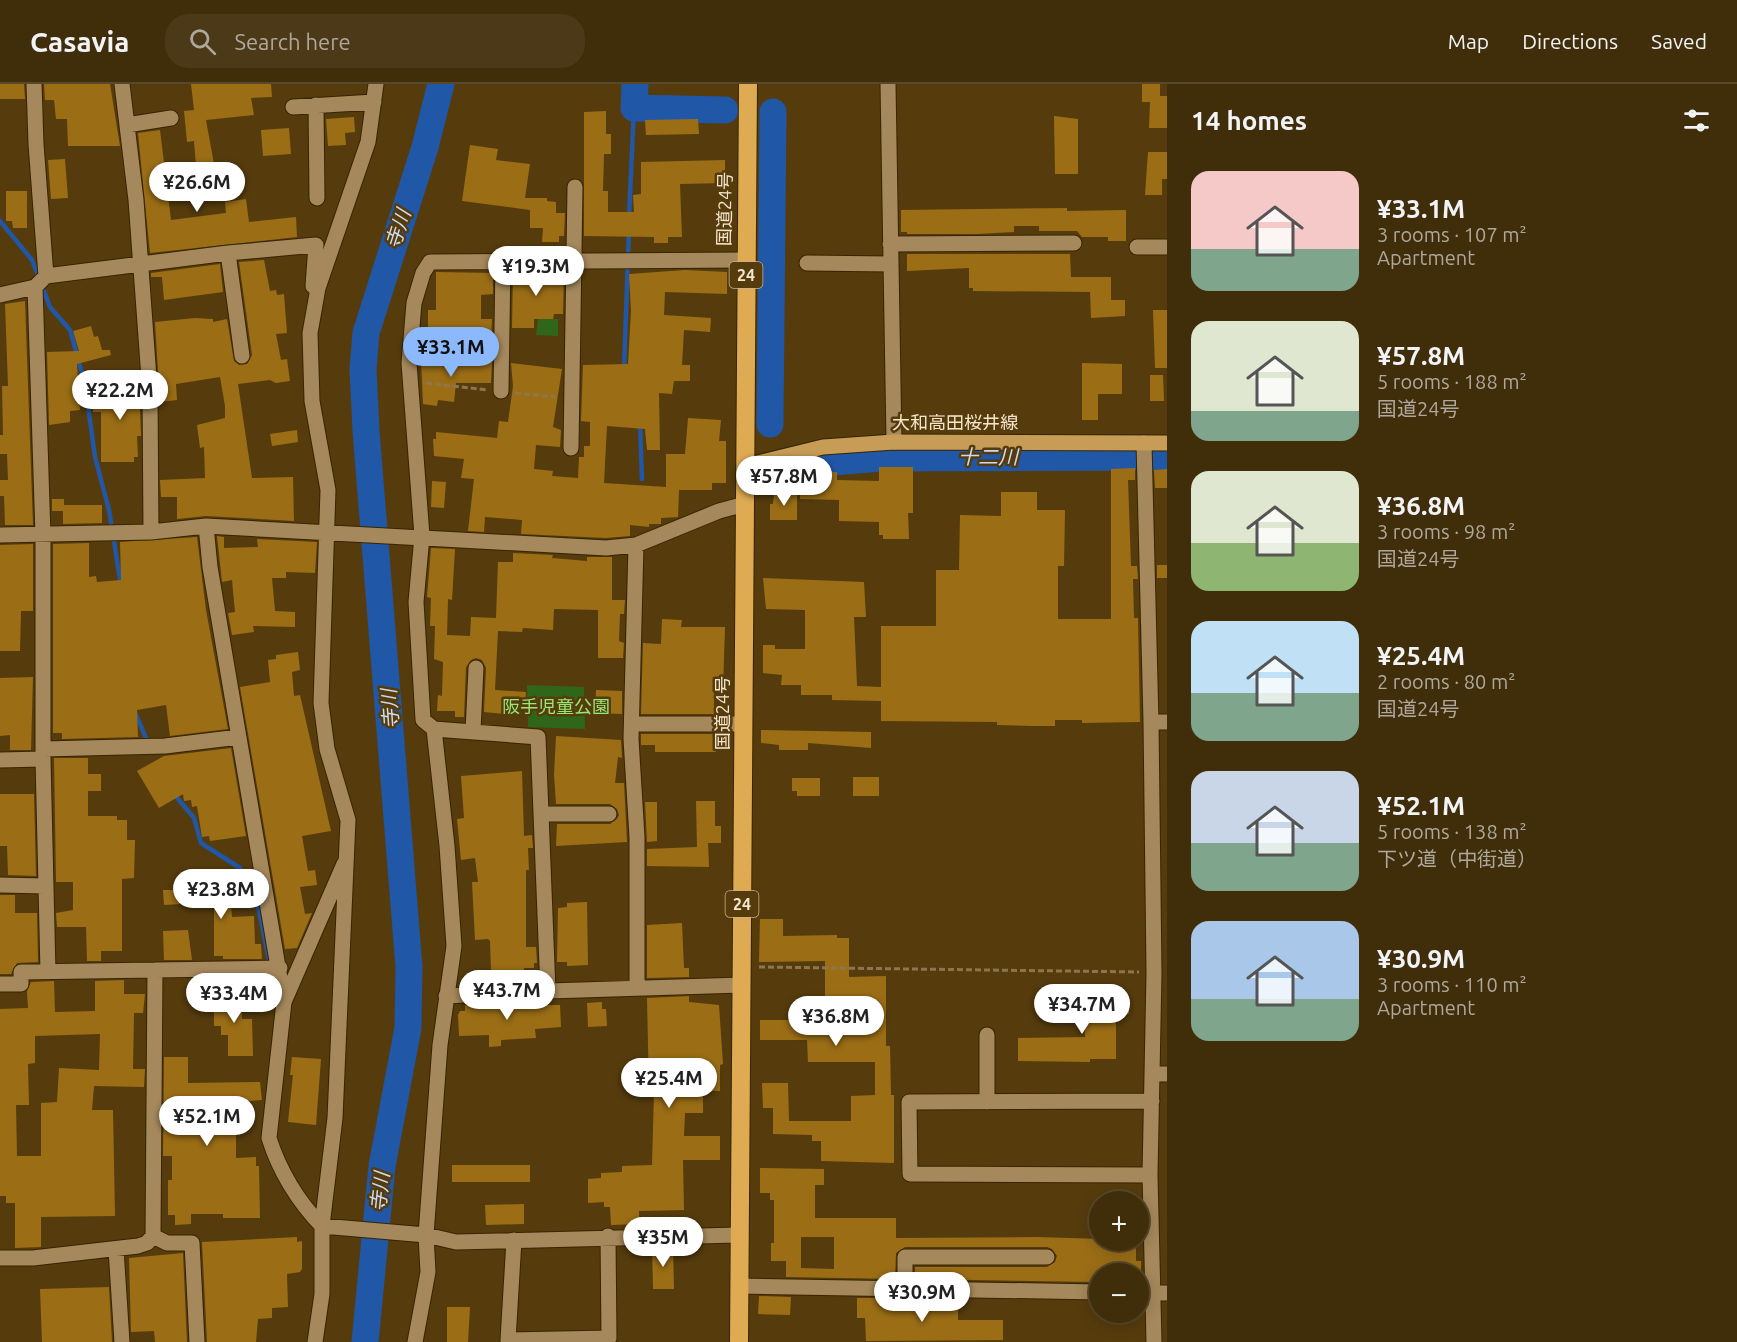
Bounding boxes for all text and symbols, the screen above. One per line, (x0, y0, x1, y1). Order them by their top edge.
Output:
search box (165, 14, 585, 68)
icon: search (186, 25, 219, 58)
text: Casavia (30, 26, 129, 57)
text: Search here (234, 29, 351, 54)
text: Map (1448, 29, 1489, 53)
text: Directions (1522, 29, 1618, 53)
text: Saved (1651, 29, 1707, 53)
icon: filters (1680, 104, 1713, 137)
text: 14 homes (1191, 106, 1307, 135)
pin: ¥26.6M (148, 162, 246, 213)
text: ¥26.6M (163, 170, 231, 193)
street label: 国道24号 (713, 172, 735, 246)
text: ¥33.1M (1377, 194, 1465, 223)
icon: home (1239, 195, 1311, 267)
water label: 寺川 (380, 204, 415, 251)
text: 3 rooms · 107 m² (1377, 223, 1527, 246)
pin: ¥19.3M (487, 246, 585, 297)
text: Apartment (1377, 246, 1475, 269)
text: ¥19.3M (502, 254, 570, 277)
road number: 24 (730, 262, 762, 288)
pin: ¥33.1M (402, 327, 500, 378)
text: ¥33.1M (417, 335, 485, 358)
text: ¥57.8M (1377, 341, 1465, 370)
icon: home (1239, 345, 1311, 417)
pin: ¥22.2M (71, 370, 169, 421)
text: 5 rooms · 188 m² (1377, 370, 1527, 393)
text: ¥22.2M (86, 378, 154, 401)
text: 国道24号 (1377, 397, 1460, 420)
street label: 大和高田桜井線 (892, 412, 1018, 432)
water label: 十二川 (958, 445, 1020, 468)
pin: ¥57.8M (735, 456, 833, 507)
text: ¥57.8M (750, 464, 818, 487)
text: ¥36.8M (1377, 491, 1465, 520)
icon: home (1239, 495, 1311, 567)
text: 3 rooms · 98 m² (1377, 520, 1515, 543)
text: 国道24号 (1377, 547, 1460, 570)
text: ¥25.4M (1377, 641, 1465, 670)
icon: home (1239, 645, 1311, 717)
text: 2 rooms · 80 m² (1377, 670, 1515, 693)
street label: 国道24号 (712, 676, 732, 750)
water label: 寺川 (376, 686, 402, 730)
park label: 阪手児童公園 (502, 696, 610, 716)
text: 国道24号 (1377, 697, 1460, 720)
text: ¥52.1M (1377, 791, 1465, 820)
icon: home (1239, 795, 1311, 867)
text: 5 rooms · 138 m² (1377, 820, 1527, 843)
text: 下ツ道（中街道） (1377, 847, 1537, 870)
pin: ¥23.8M (172, 869, 270, 920)
text: ¥23.8M (187, 877, 255, 900)
road number: 24 (726, 891, 758, 917)
text: ¥30.9M (1377, 944, 1465, 973)
icon: home (1239, 945, 1311, 1017)
pin: ¥43.7M (458, 970, 556, 1021)
pin: ¥33.4M (185, 973, 283, 1024)
text: 3 rooms · 110 m² (1377, 973, 1527, 996)
text: ¥43.7M (473, 978, 541, 1001)
text: ¥33.4M (200, 981, 268, 1004)
pin: ¥34.7M (1033, 984, 1131, 1035)
text: ¥34.7M (1048, 992, 1116, 1015)
pin: ¥36.8M (787, 996, 885, 1047)
text: Apartment (1377, 996, 1475, 1019)
text: ¥36.8M (802, 1004, 870, 1027)
pin: ¥25.4M (620, 1058, 718, 1109)
text: ¥25.4M (635, 1066, 703, 1089)
pin: ¥52.1M (158, 1096, 256, 1147)
text: ¥52.1M (173, 1104, 241, 1127)
water label: 寺川 (366, 1169, 393, 1213)
map controls (1089, 1191, 1149, 1323)
button: + (1089, 1191, 1149, 1251)
pin: ¥35M (627, 1217, 699, 1268)
text: ¥35M (637, 1225, 689, 1248)
button: − (1089, 1263, 1149, 1323)
pin: ¥30.9M (873, 1272, 971, 1323)
text: ¥30.9M (888, 1280, 956, 1303)

